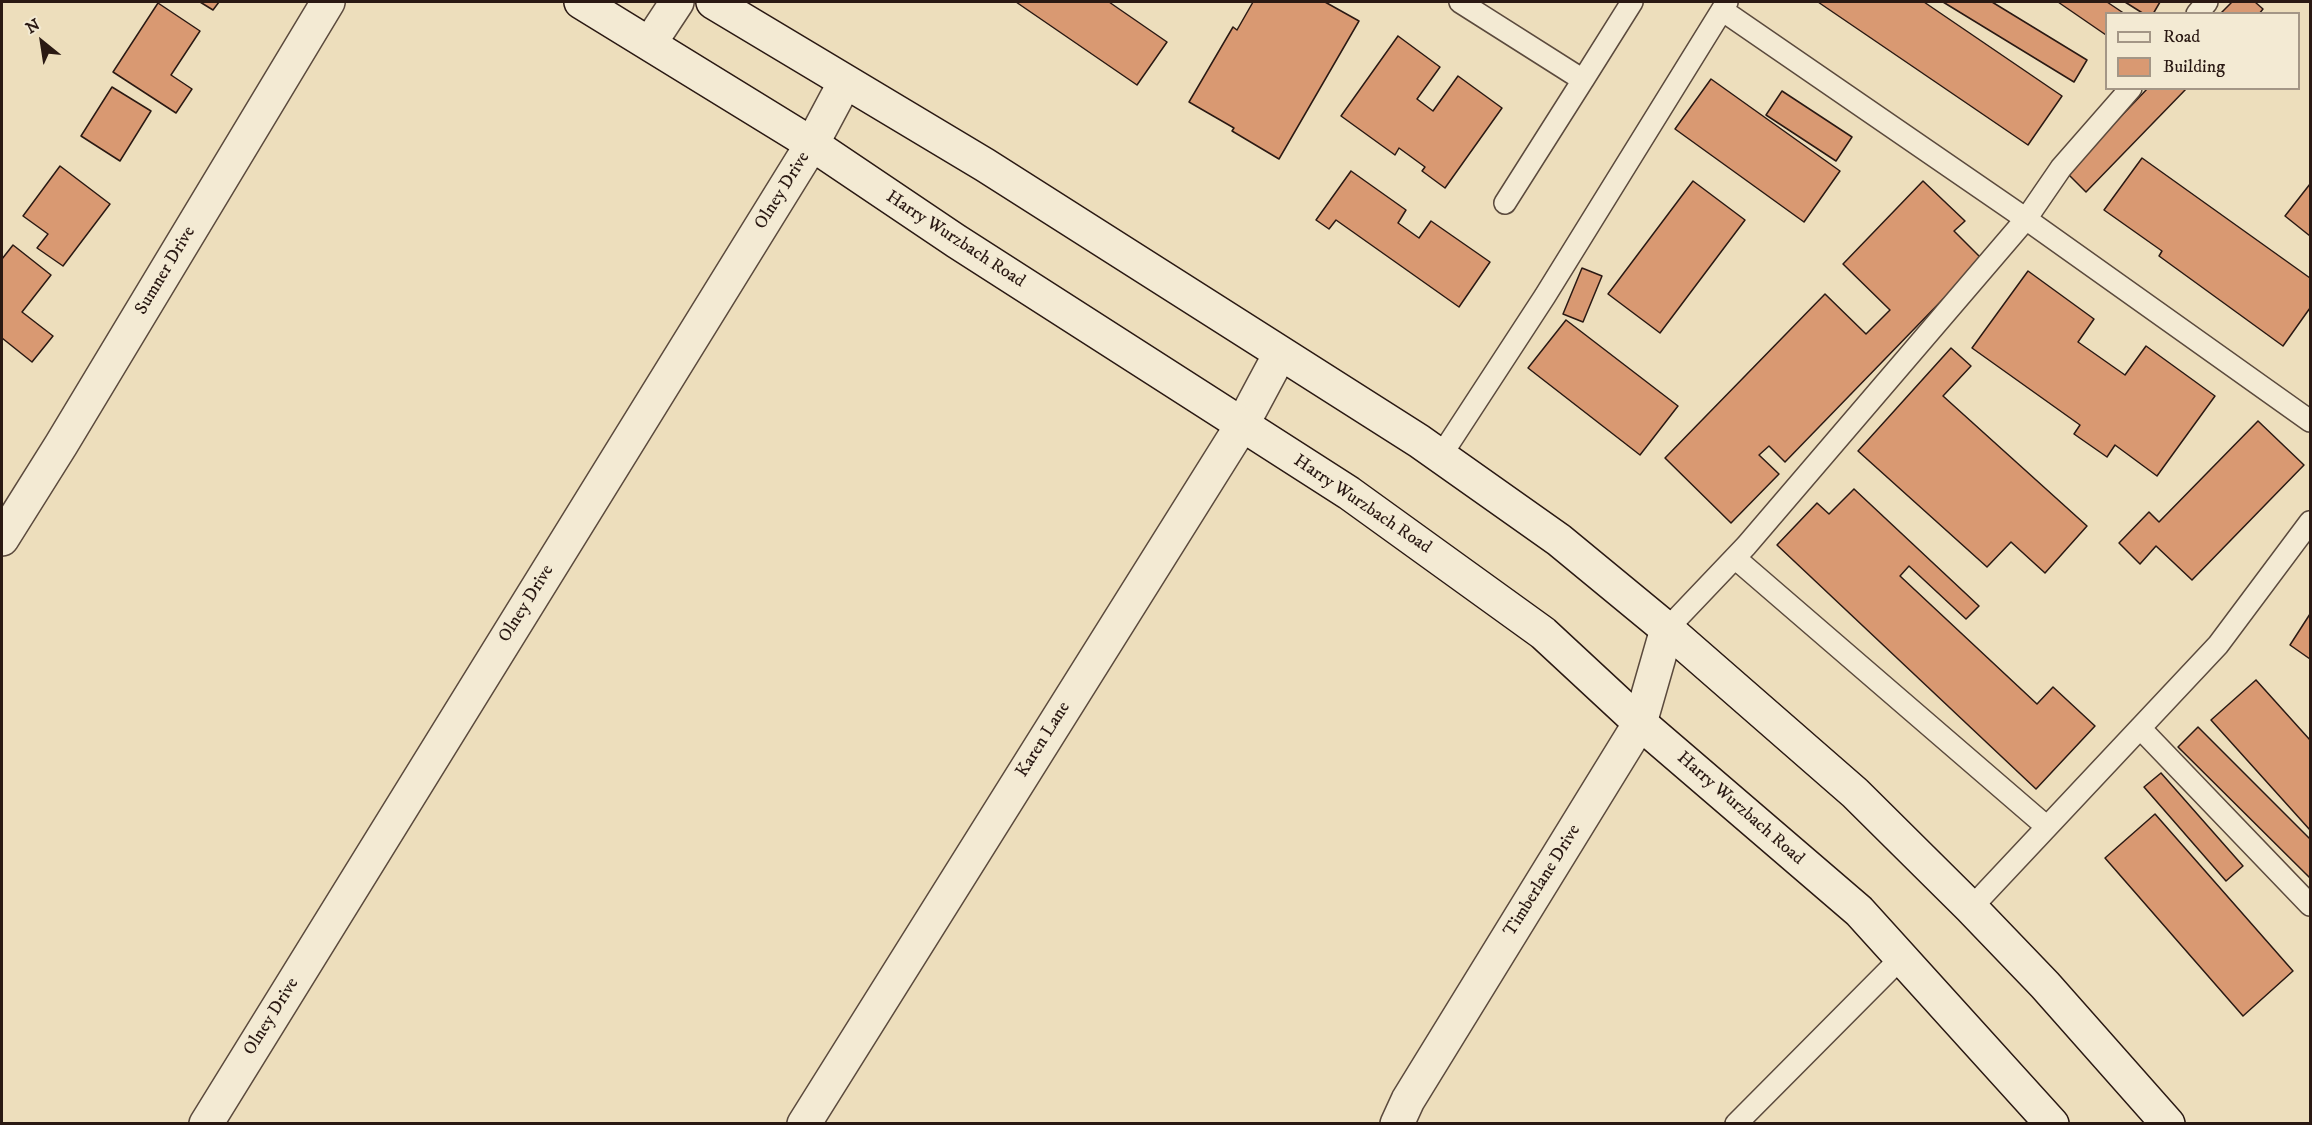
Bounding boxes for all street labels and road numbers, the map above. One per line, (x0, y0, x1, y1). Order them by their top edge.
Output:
street label: Olney Drive (751, 148, 815, 234)
street label: Harry Wurzbach Road (881, 187, 1029, 293)
street label: Sumner Drive (131, 223, 201, 319)
street label: Harry Wurzbach Road (1289, 451, 1435, 559)
street label: Olney Drive (495, 561, 559, 647)
street label: Karen Lane (1012, 698, 1076, 782)
street label: Harry Wurzbach Road (1672, 748, 1808, 870)
street label: Timberlane Drive (1500, 821, 1586, 941)
street label: Olney Drive (240, 974, 304, 1060)

